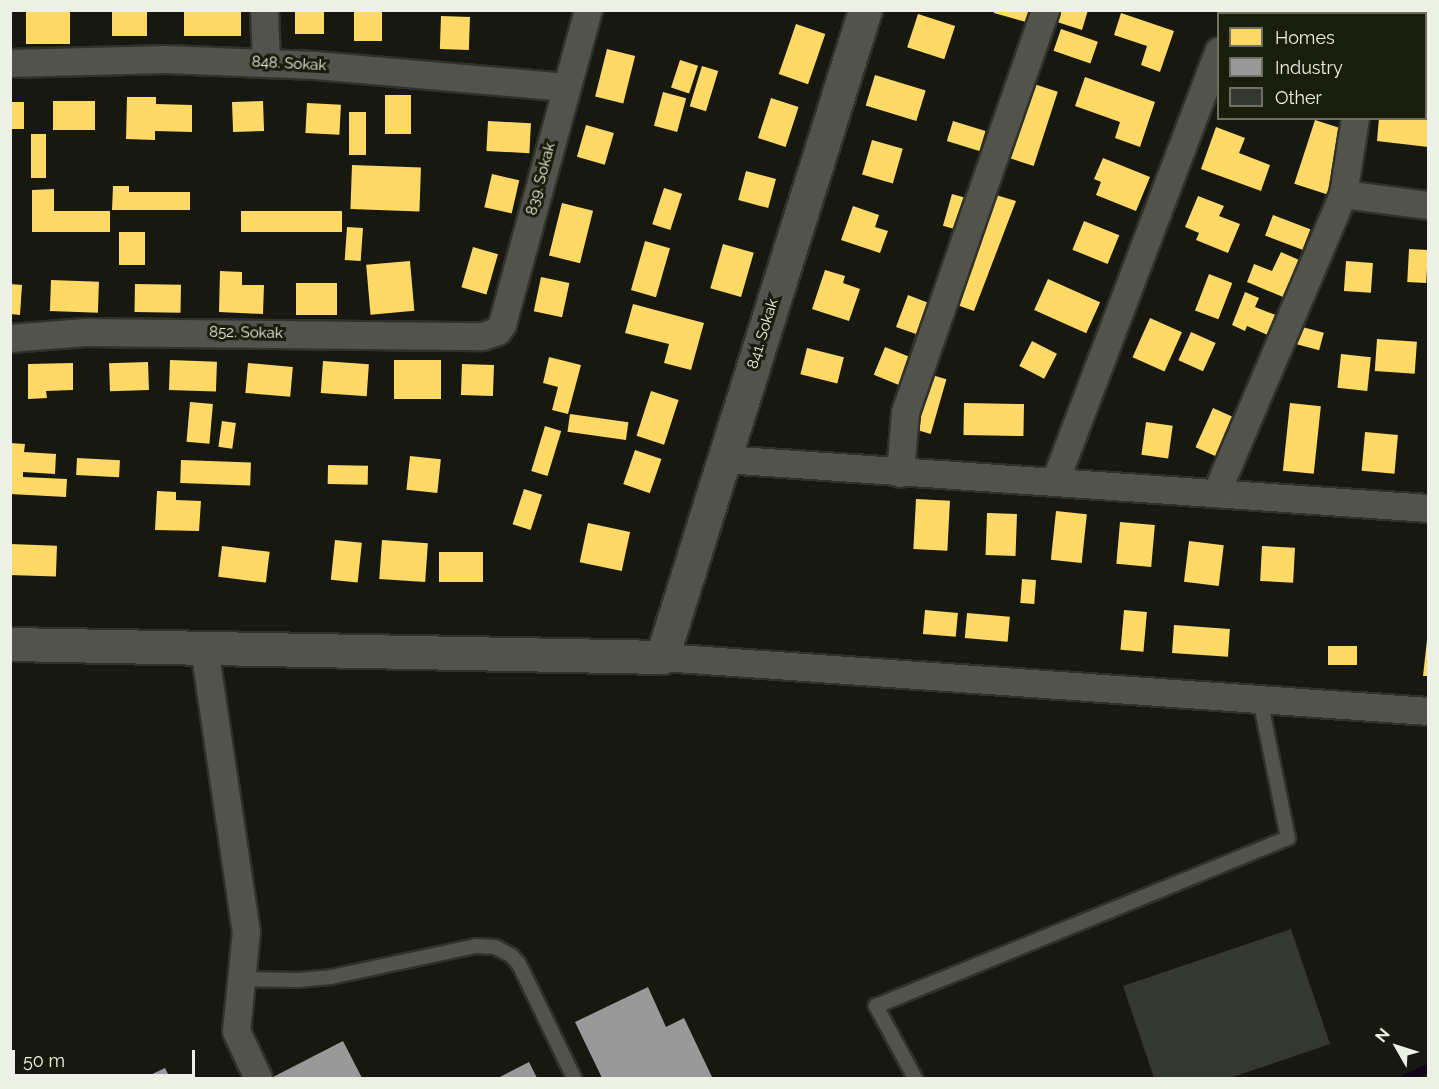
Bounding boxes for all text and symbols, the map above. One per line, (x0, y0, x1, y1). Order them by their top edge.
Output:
legend (1217, 12, 1427, 120)
text: Homes (1275, 27, 1335, 48)
street label: 848. Sokak (251, 53, 327, 75)
text: Industry (1275, 57, 1343, 78)
text: Other (1275, 87, 1322, 108)
street label: 839. Sokak (523, 141, 559, 217)
street label: 841. Sokak (744, 297, 782, 371)
street label: 852. Sokak (209, 323, 283, 343)
north arrow (1367, 1017, 1427, 1077)
text: N (1371, 1025, 1394, 1046)
scale bar (15, 1038, 198, 1076)
text: 50 m (23, 1050, 65, 1071)

